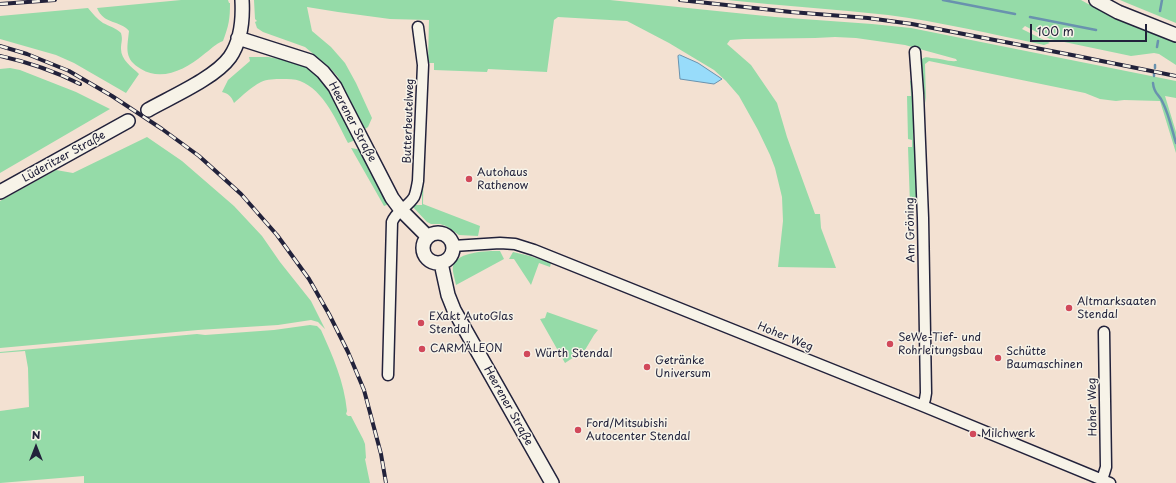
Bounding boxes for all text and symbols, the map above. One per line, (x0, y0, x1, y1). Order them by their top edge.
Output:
scale bar (1032, 16, 1149, 42)
text: 100 m (1037, 22, 1074, 40)
street label: Butterbeutelweg (401, 78, 417, 164)
street label: Heerener Straße (325, 80, 379, 164)
street label: Lüderitzer Straße (20, 129, 108, 185)
place label: Autohaus Rathenow (477, 166, 528, 192)
marker: Autohaus Rathenow (464, 174, 474, 184)
street label: Am Gröning (904, 197, 918, 263)
place label: Altmarksaaten Stendal (1077, 295, 1156, 321)
marker: Altmarksaaten Stendal (1064, 303, 1074, 313)
place label: EXakt AutoGlas Stendal (429, 310, 513, 336)
marker: EXakt AutoGlas Stendal (416, 318, 426, 328)
street label: Hoher Weg (755, 320, 815, 354)
place label: SeWe-Tief- und Rohrleitungsbau (898, 331, 983, 357)
marker: SeWe-Tief- und Rohrleitungsbau (885, 339, 895, 349)
place label: CARMÄLEON (430, 342, 503, 356)
marker: CARMÄLEON (417, 344, 427, 354)
place label: Schütte Baumaschinen (1006, 345, 1083, 371)
place label: Würth Stendal (535, 347, 613, 361)
marker: Würth Stendal (522, 349, 532, 359)
marker: Schütte Baumaschinen (993, 353, 1003, 363)
place label: Getränke Universum (655, 354, 711, 380)
marker: Getränke Universum (642, 362, 652, 372)
street label: Heerener Straße (481, 364, 535, 448)
street label: Hoher Weg (1086, 378, 1100, 436)
place label: Ford/Mitsubishi Autocenter Stendal (586, 417, 690, 443)
marker: Ford/Mitsubishi Autocenter Stendal (573, 425, 583, 435)
text: N (32, 426, 40, 443)
north arrow (16, 427, 56, 467)
place label: Milchwerk (981, 427, 1035, 441)
marker: Milchwerk (968, 429, 978, 439)

